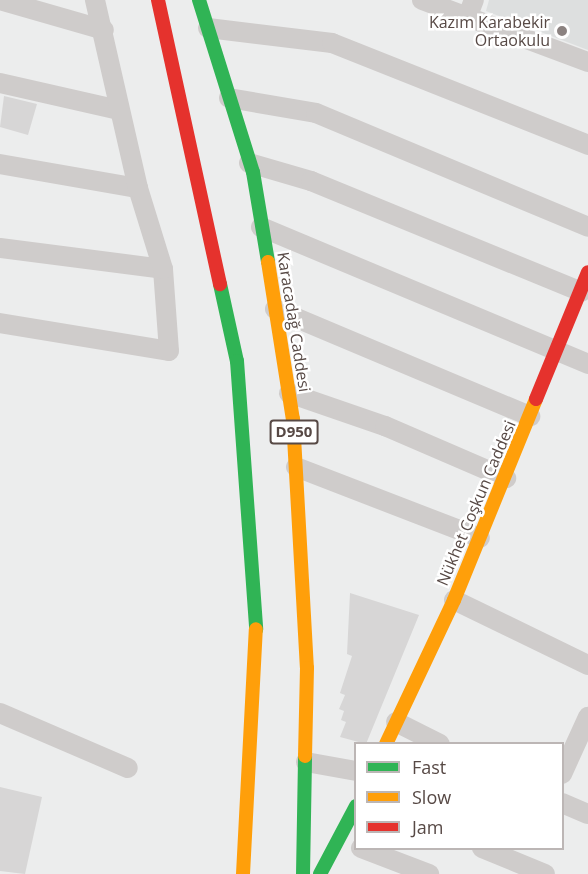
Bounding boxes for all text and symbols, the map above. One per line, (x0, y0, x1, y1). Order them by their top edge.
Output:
place label: Kazım Karabekir Ortaokulu (429, 12, 550, 50)
marker: Kazım Karabekir Ortaokulu (555, 24, 569, 38)
street label: Karacadağ Caddesi (273, 251, 315, 393)
street label: Nükhet Coşkun Caddesi (432, 417, 520, 589)
road number: D950 (268, 420, 320, 444)
legend (354, 742, 564, 850)
text: Fast (412, 755, 446, 779)
text: Slow (412, 785, 451, 809)
text: Jam (412, 815, 444, 839)

